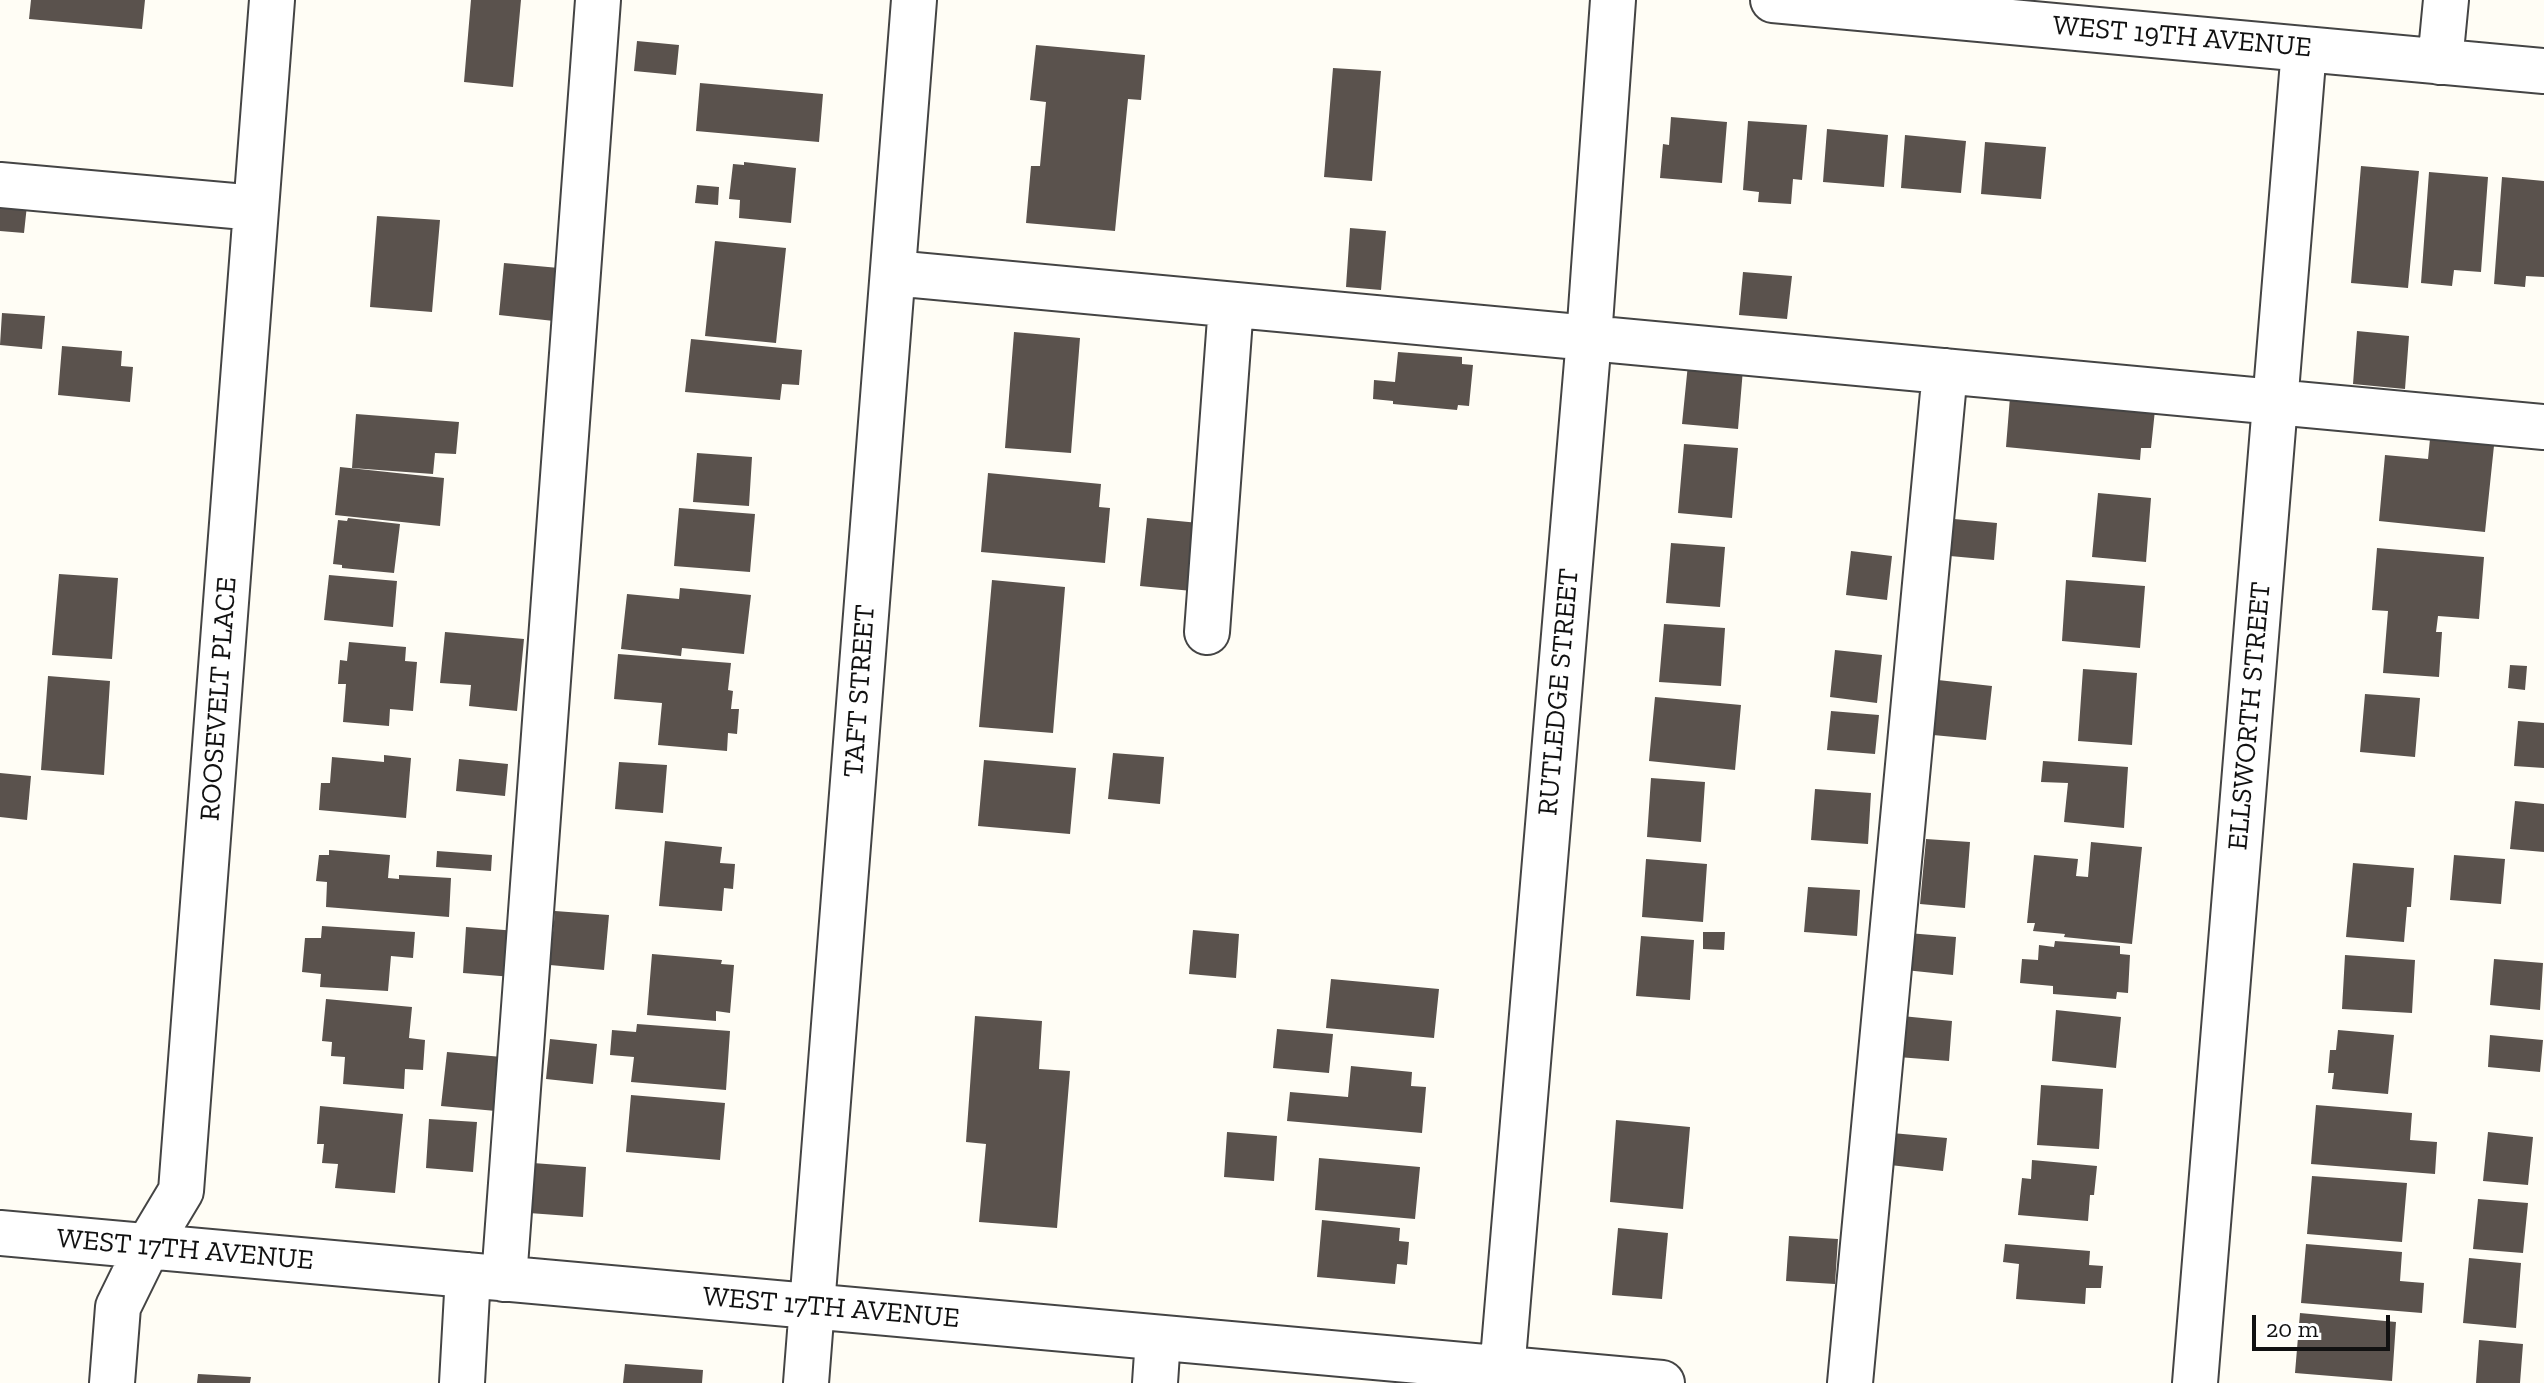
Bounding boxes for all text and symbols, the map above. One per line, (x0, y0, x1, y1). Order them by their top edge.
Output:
street label: WEST 19TH AVENUE (2051, 9, 2313, 65)
street label: RUTLEDGE STREET (1531, 567, 1587, 817)
street label: ROOSEVELT PLACE (194, 576, 244, 822)
street label: ELLSWORTH STREET (2222, 580, 2278, 852)
street label: TAFT STREET (837, 603, 883, 779)
street label: WEST 17TH AVENUE (55, 1222, 315, 1278)
street label: WEST 17TH AVENUE (701, 1280, 961, 1336)
scale bar (2256, 1299, 2394, 1349)
text: 20 m (2266, 1314, 2318, 1343)

